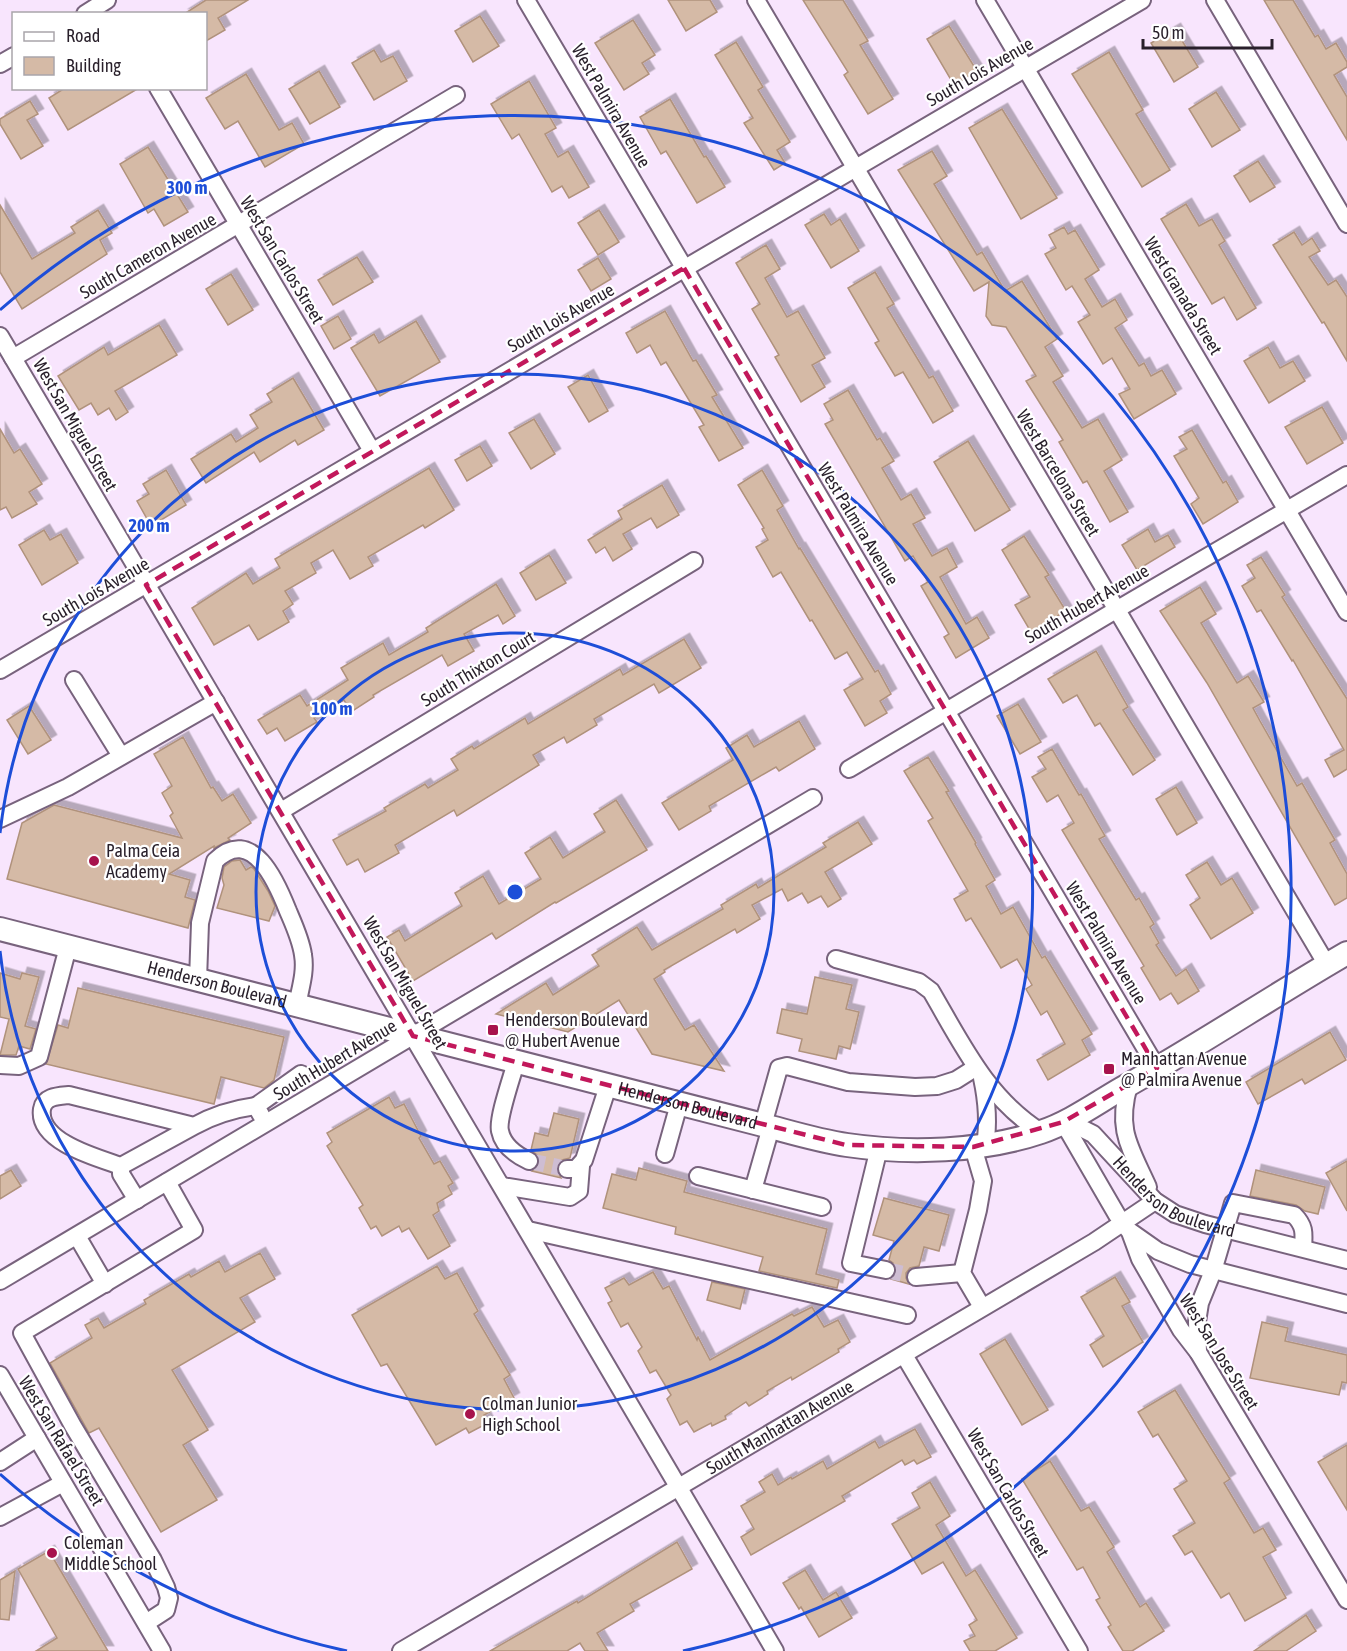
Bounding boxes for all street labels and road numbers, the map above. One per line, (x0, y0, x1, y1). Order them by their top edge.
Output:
street label: South Lois Avenue (923, 33, 1037, 110)
street label: West Palmira Avenue (568, 40, 655, 171)
street label: West San Carlos Street (236, 192, 329, 327)
street label: South Cameron Avenue (76, 208, 219, 303)
street label: West Granada Street (1140, 233, 1227, 358)
street label: South Lois Avenue (504, 279, 618, 356)
street label: West San Miguel Street (29, 355, 122, 495)
street label: West Barcelona Street (1012, 406, 1104, 540)
street label: West Palmira Avenue (814, 459, 903, 589)
street label: South Lois Avenue (39, 553, 153, 630)
street label: South Hubert Avenue (1021, 560, 1152, 648)
street label: South Thixton Court (417, 626, 538, 711)
street label: West Palmira Avenue (1062, 878, 1151, 1008)
street label: West San Miguel Street (359, 913, 452, 1053)
street label: Henderson Boulevard (145, 956, 289, 1012)
street label: South Hubert Avenue (270, 1015, 400, 1105)
street label: Henderson Boulevard (616, 1077, 760, 1133)
street label: Henderson Boulevard (1109, 1151, 1237, 1241)
street label: West San Jose Street (1175, 1290, 1263, 1413)
street label: West San Rafael Street (14, 1372, 108, 1509)
street label: South Manhattan Avenue (702, 1375, 857, 1478)
street label: West San Carlos Street (963, 1425, 1054, 1561)

